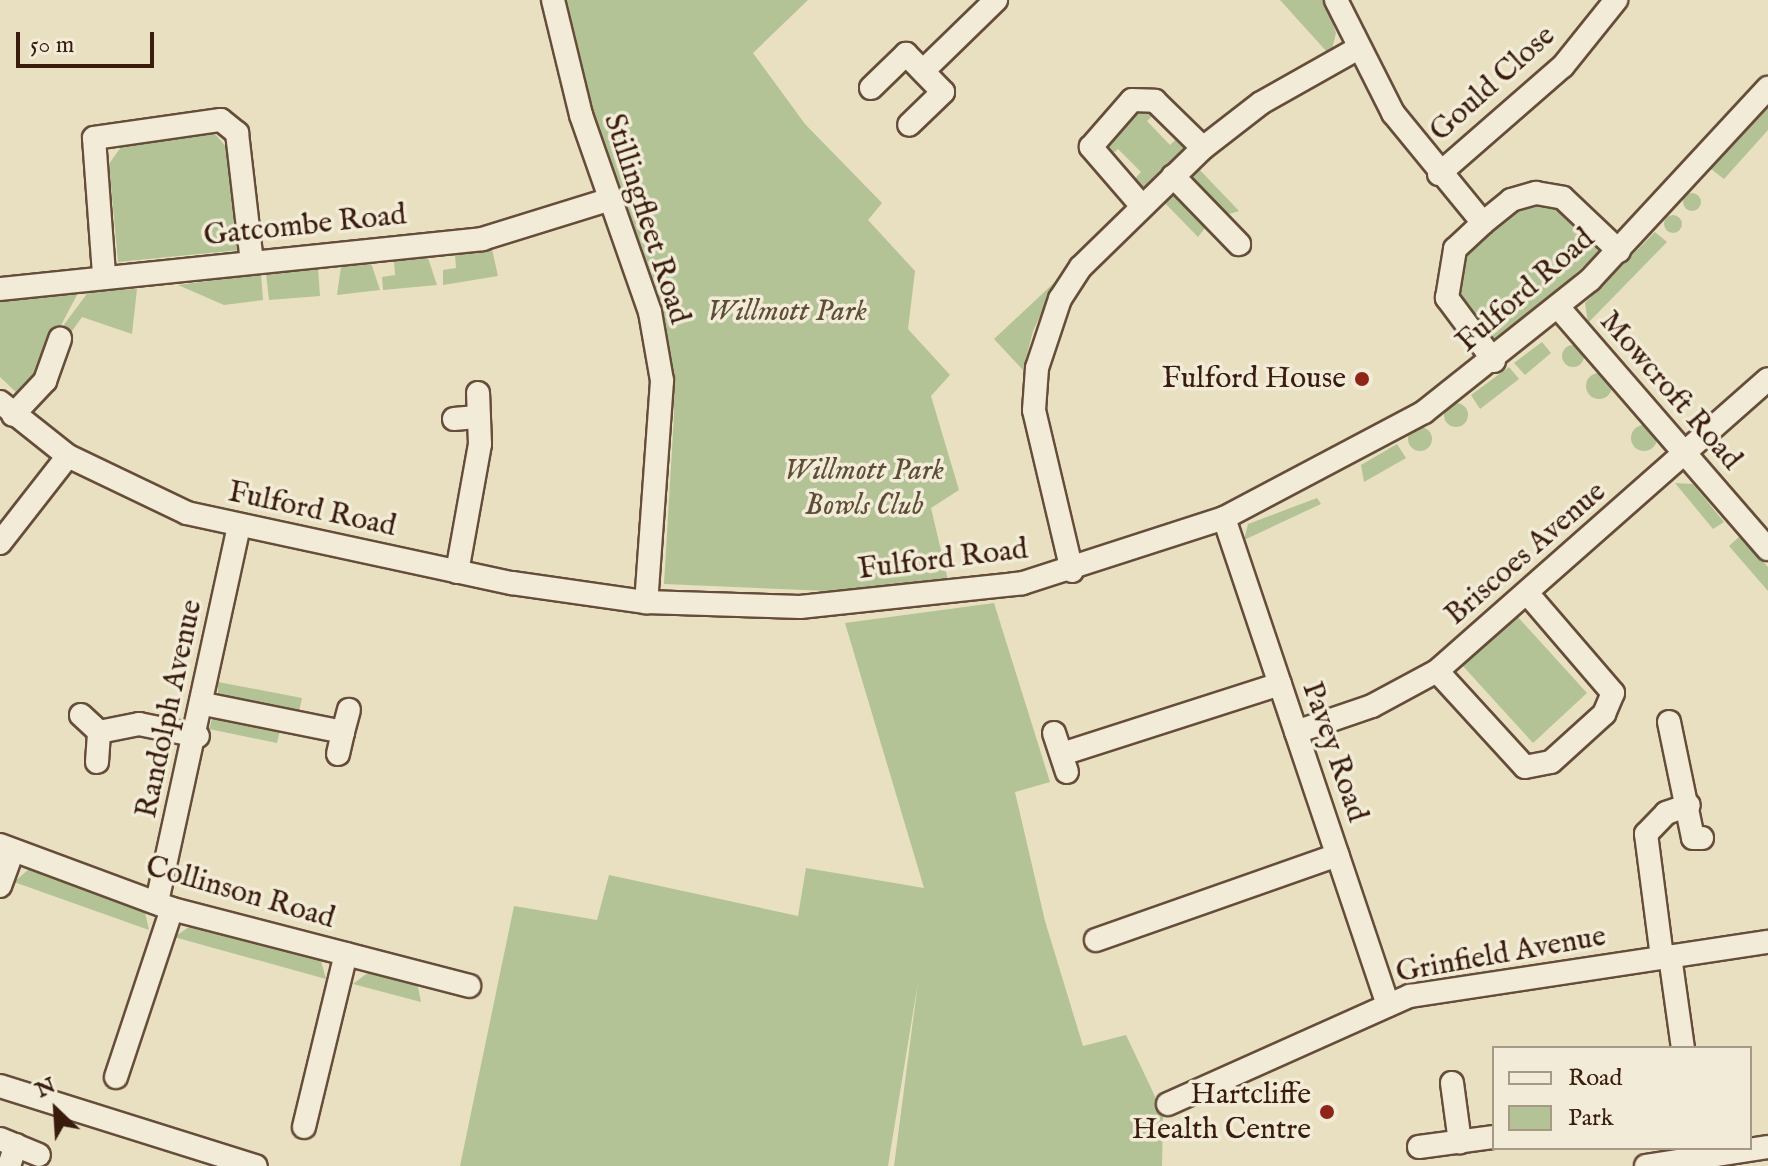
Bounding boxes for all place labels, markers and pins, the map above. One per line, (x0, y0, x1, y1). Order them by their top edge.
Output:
place label: Fulford House (1162, 361, 1346, 397)
marker: Fulford House (1353, 370, 1371, 388)
place label: Hartcliffe Health Centre (1132, 1077, 1311, 1148)
marker: Hartcliffe Health Centre (1318, 1103, 1336, 1121)

